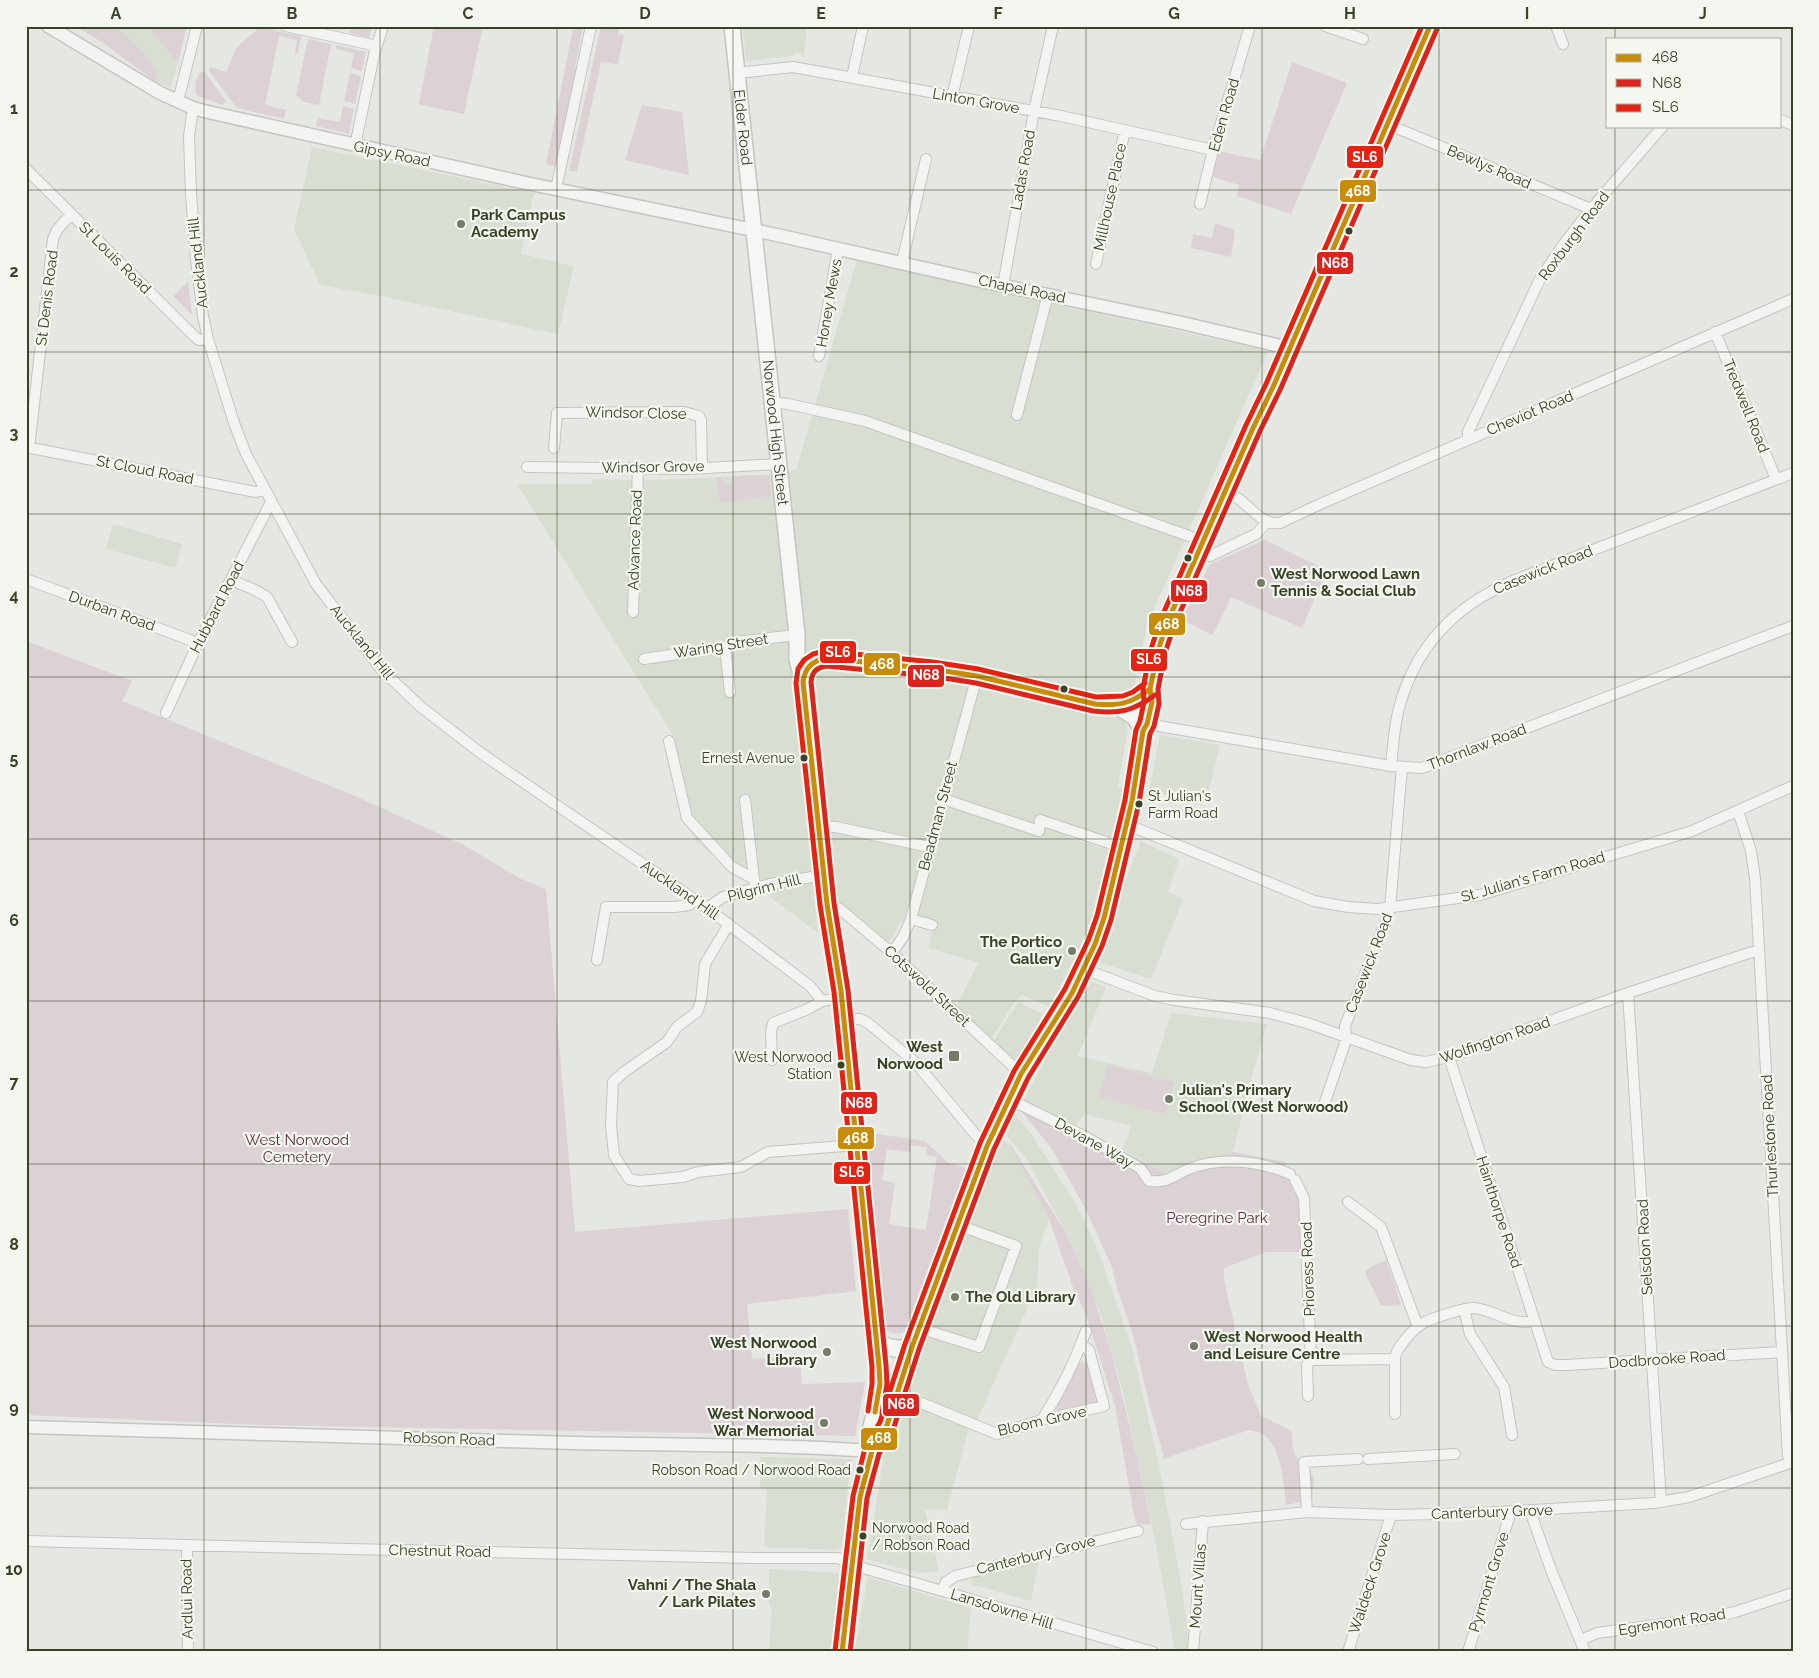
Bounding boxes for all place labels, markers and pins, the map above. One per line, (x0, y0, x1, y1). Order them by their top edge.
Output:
place label: Park Campus Academy (471, 206, 566, 241)
marker: Park Campus Academy (455, 218, 467, 230)
unlabelled marker (1344, 226, 1354, 236)
unlabelled marker (1183, 553, 1193, 563)
place label: West Norwood Lawn Tennis & Social Club (1271, 565, 1420, 600)
marker: West Norwood Lawn Tennis & Social Club (1255, 577, 1267, 589)
unlabelled marker (1059, 684, 1069, 694)
place label: Ernest Avenue (702, 750, 795, 766)
marker: Ernest Avenue (799, 753, 809, 763)
place label: St Julian's Farm Road (1148, 788, 1218, 821)
marker: St Julian's Farm Road (1134, 799, 1144, 809)
place label: The Portico Gallery (980, 933, 1063, 968)
marker: The Portico Gallery (1066, 945, 1078, 957)
place label: West Norwood (877, 1038, 943, 1073)
place label: West Norwood Station (735, 1049, 832, 1082)
marker: West Norwood (947, 1049, 961, 1063)
marker: West Norwood Station (836, 1060, 846, 1070)
place label: Julian's Primary School (West Norwood) (1179, 1081, 1349, 1116)
marker: Julian's Primary School (West Norwood) (1163, 1093, 1175, 1105)
place label: The Old Library (965, 1288, 1077, 1306)
marker: The Old Library (949, 1291, 961, 1303)
place label: West Norwood Health and Leisure Centre (1204, 1328, 1363, 1363)
place label: West Norwood Library (710, 1334, 818, 1369)
marker: West Norwood Health and Leisure Centre (1188, 1340, 1200, 1352)
marker: West Norwood Library (821, 1346, 833, 1358)
place label: West Norwood War Memorial (707, 1405, 814, 1440)
marker: West Norwood War Memorial (818, 1417, 830, 1429)
place label: Robson Road / Norwood Road (652, 1462, 851, 1478)
marker: Robson Road / Norwood Road (855, 1465, 865, 1475)
place label: Norwood Road / Robson Road (872, 1520, 970, 1553)
marker: Norwood Road / Robson Road (858, 1531, 868, 1541)
place label: Vahni / The Shala / Lark Pilates (628, 1576, 756, 1611)
marker: Vahni / The Shala / Lark Pilates (760, 1588, 772, 1600)

